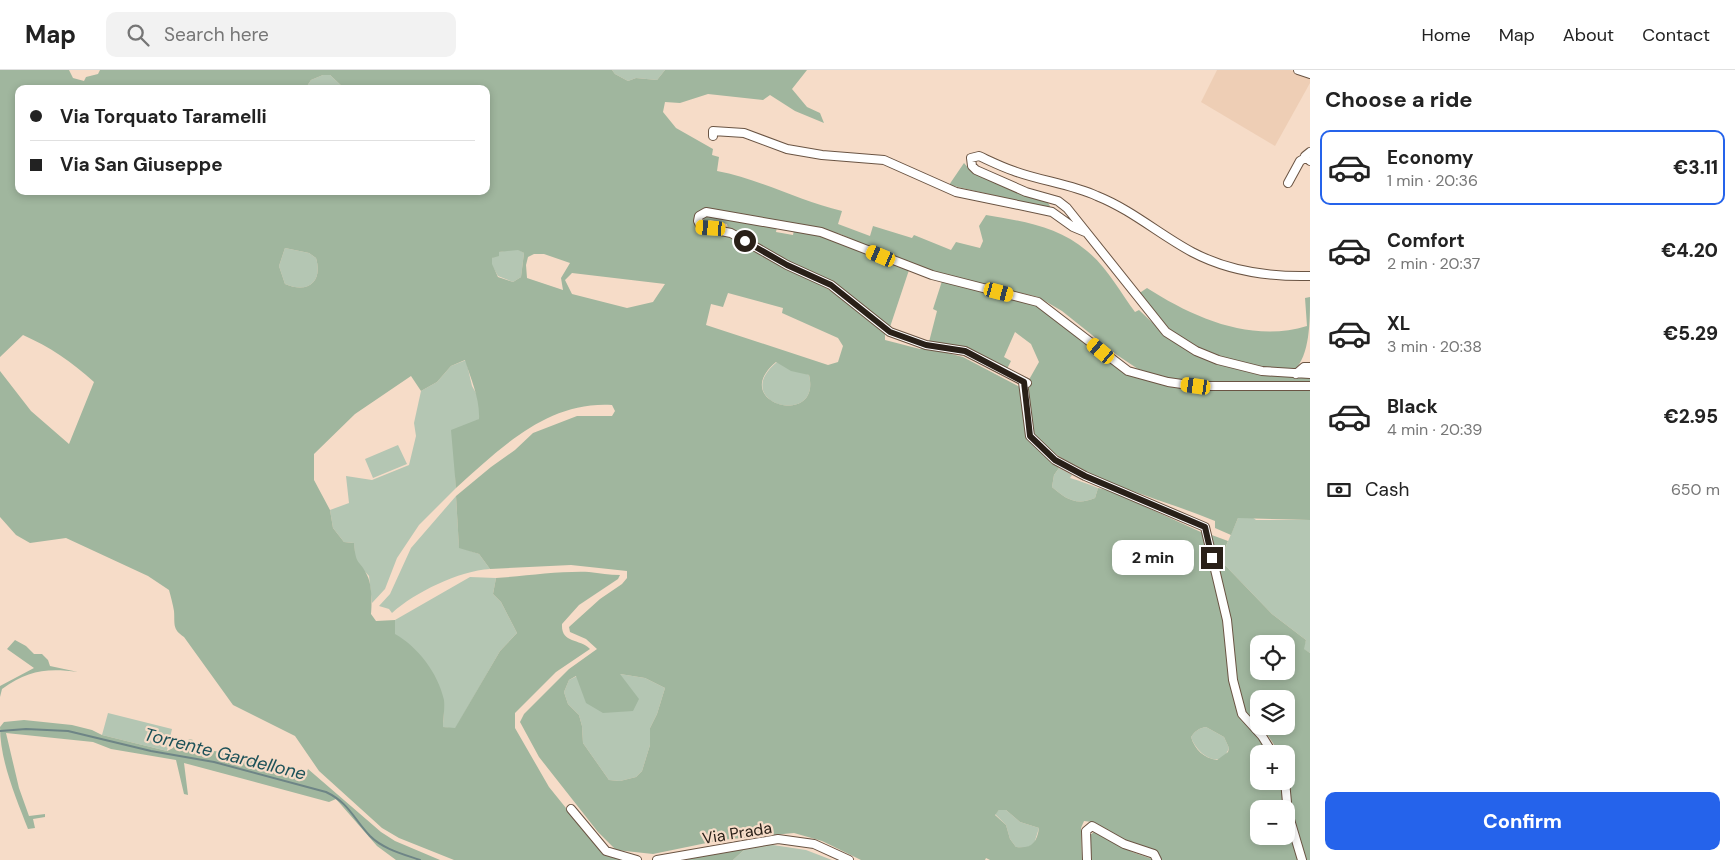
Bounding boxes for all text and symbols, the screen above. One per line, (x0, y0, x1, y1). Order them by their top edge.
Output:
search box (106, 12, 456, 57)
text: Map (25, 19, 76, 50)
icon: search (124, 21, 152, 49)
text: Search here (164, 22, 269, 47)
text: Home (1421, 23, 1471, 47)
text: Map (1499, 23, 1535, 47)
text: About (1563, 23, 1614, 47)
text: Contact (1642, 23, 1710, 47)
text: Choose a ride (1325, 85, 1473, 114)
text: Via Torquato Taramelli (60, 104, 267, 129)
icon: car (1327, 145, 1372, 190)
text: Economy (1387, 145, 1474, 170)
text: Via San Giuseppe (60, 152, 223, 177)
text: €3.11 (1673, 155, 1718, 180)
text: 1 min · 20:36 (1387, 170, 1478, 191)
car (695, 219, 726, 237)
icon: car (1327, 228, 1372, 273)
text: Comfort (1387, 228, 1465, 253)
route start (734, 230, 756, 252)
text: €4.20 (1661, 238, 1718, 263)
car (864, 243, 897, 269)
text: 2 min · 20:37 (1387, 253, 1480, 274)
car (982, 281, 1015, 303)
icon: car (1327, 311, 1372, 356)
text: XL (1387, 311, 1410, 336)
text: €5.29 (1663, 321, 1718, 346)
car (1084, 336, 1117, 366)
text: 3 min · 20:38 (1387, 336, 1482, 357)
car (1180, 376, 1211, 396)
icon: car (1327, 394, 1372, 439)
text: Black (1387, 394, 1438, 419)
text: €2.95 (1664, 404, 1718, 429)
text: 4 min · 20:39 (1387, 419, 1482, 440)
icon: cash (1325, 476, 1353, 504)
text: Cash (1365, 477, 1409, 502)
text: 650 m (1671, 479, 1720, 500)
callout: 2 min (1112, 540, 1194, 576)
text: 2 min (1132, 547, 1174, 568)
route end (1201, 547, 1223, 569)
map controls (1250, 635, 1295, 845)
button: locate (1250, 635, 1295, 680)
button: layers (1250, 690, 1295, 735)
water label: Torrente Gardellone (142, 722, 308, 786)
button: + (1250, 745, 1295, 790)
button: Confirm (1325, 792, 1720, 850)
button: − (1250, 800, 1295, 845)
street label: Via Prada (701, 817, 773, 849)

